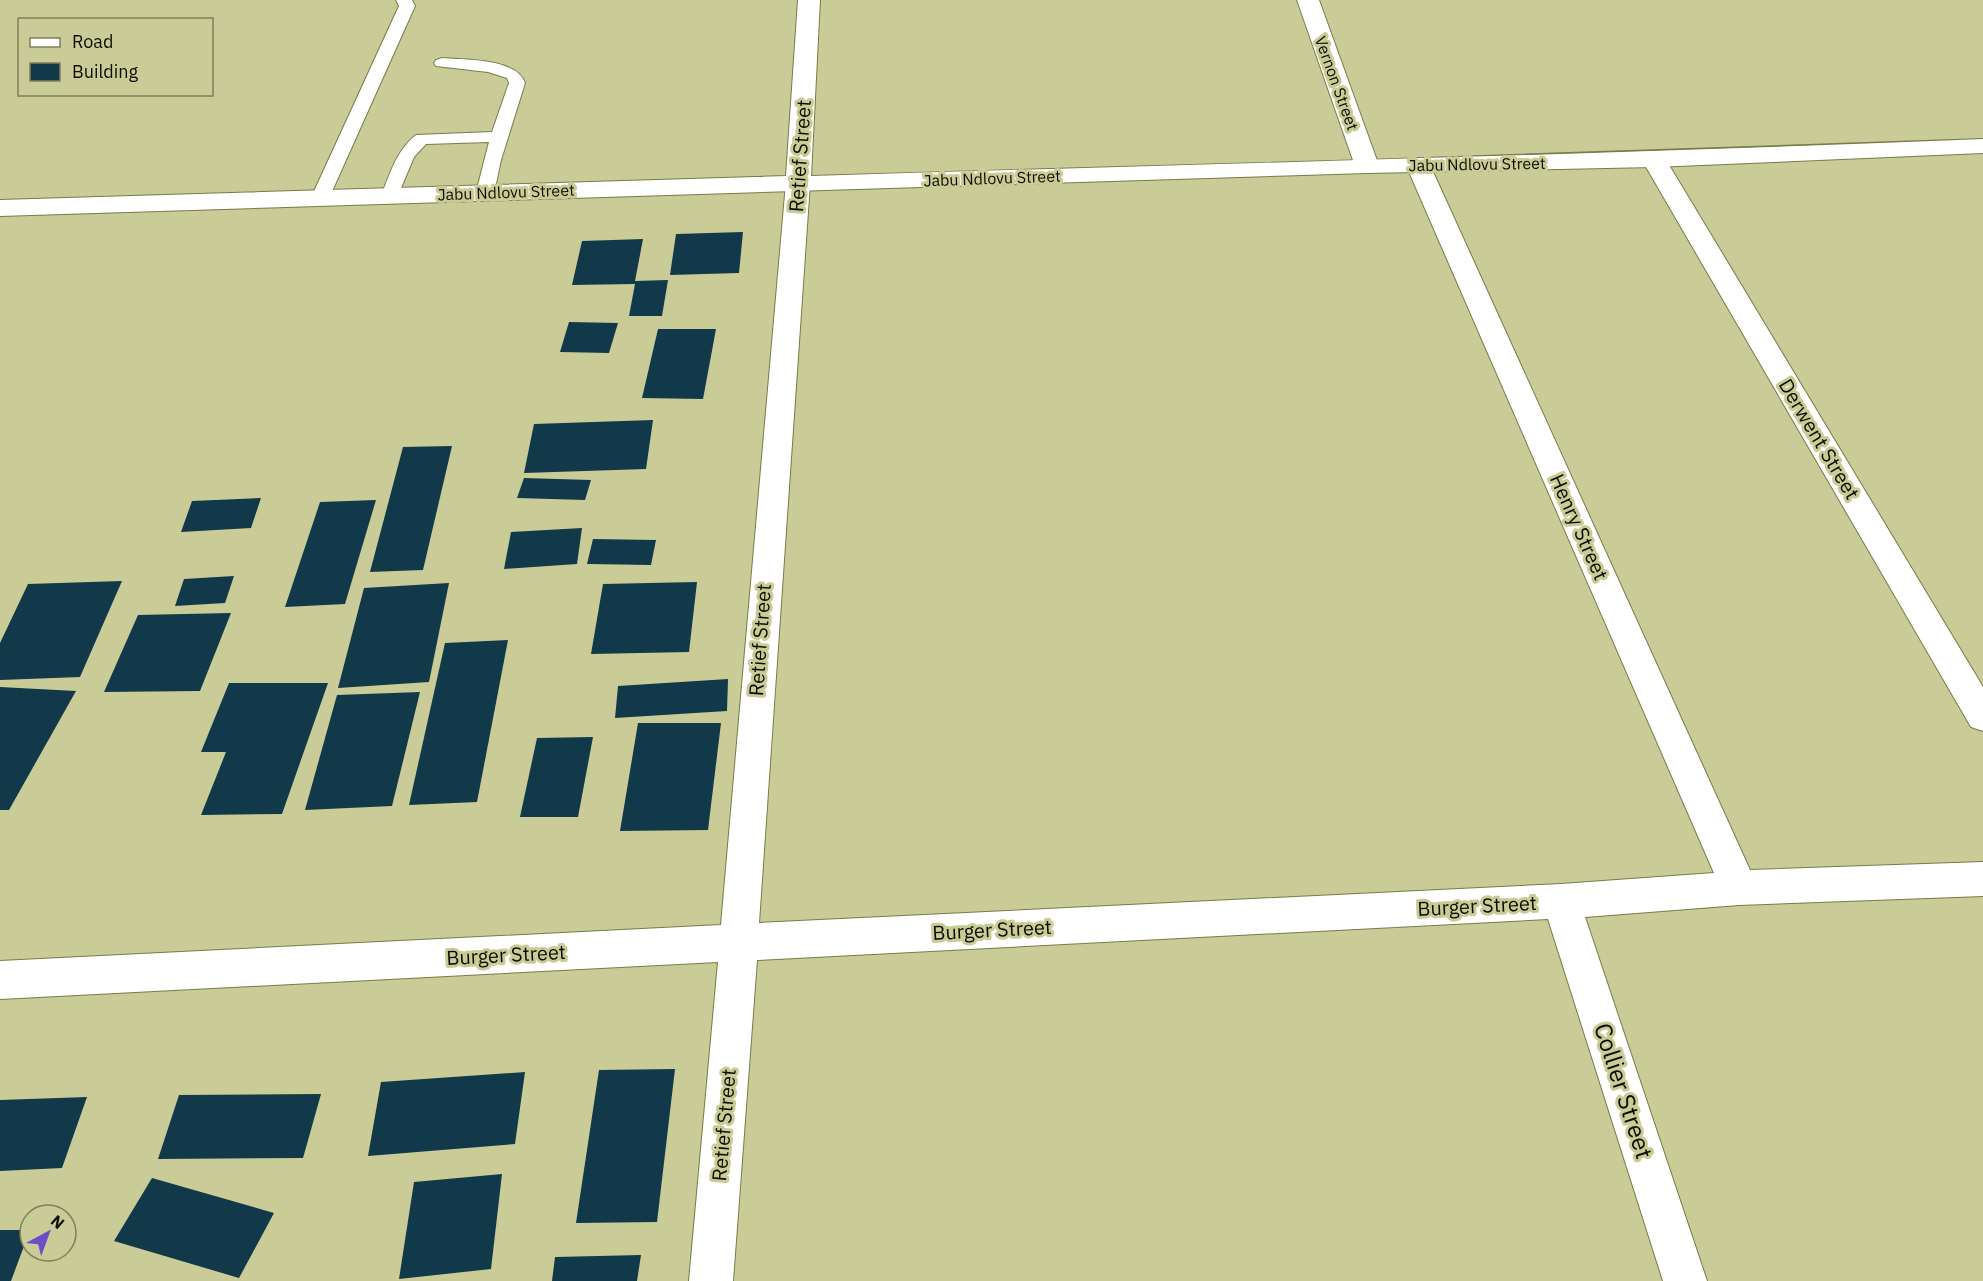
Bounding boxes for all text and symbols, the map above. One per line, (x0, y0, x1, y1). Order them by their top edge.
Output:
legend (18, 18, 213, 96)
text: Road (72, 30, 113, 53)
street label: Vernon Street (1311, 33, 1363, 133)
text: Building (72, 60, 139, 83)
street label: Retief Street (782, 99, 817, 213)
street label: Jabu Ndlovu Street (1408, 153, 1546, 175)
street label: Jabu Ndlovu Street (923, 166, 1061, 190)
street label: Jabu Ndlovu Street (437, 180, 575, 204)
street label: Derwent Street (1773, 373, 1866, 504)
street label: Henry Street (1544, 469, 1615, 584)
street label: Retief Street (742, 583, 777, 697)
street label: Burger Street (1417, 889, 1537, 922)
street label: Burger Street (932, 913, 1052, 946)
street label: Burger Street (446, 938, 566, 971)
street label: Collier Street (1587, 1019, 1661, 1163)
street label: Retief Street (705, 1068, 742, 1182)
north arrow (18, 1203, 78, 1263)
text: N (47, 1210, 69, 1233)

